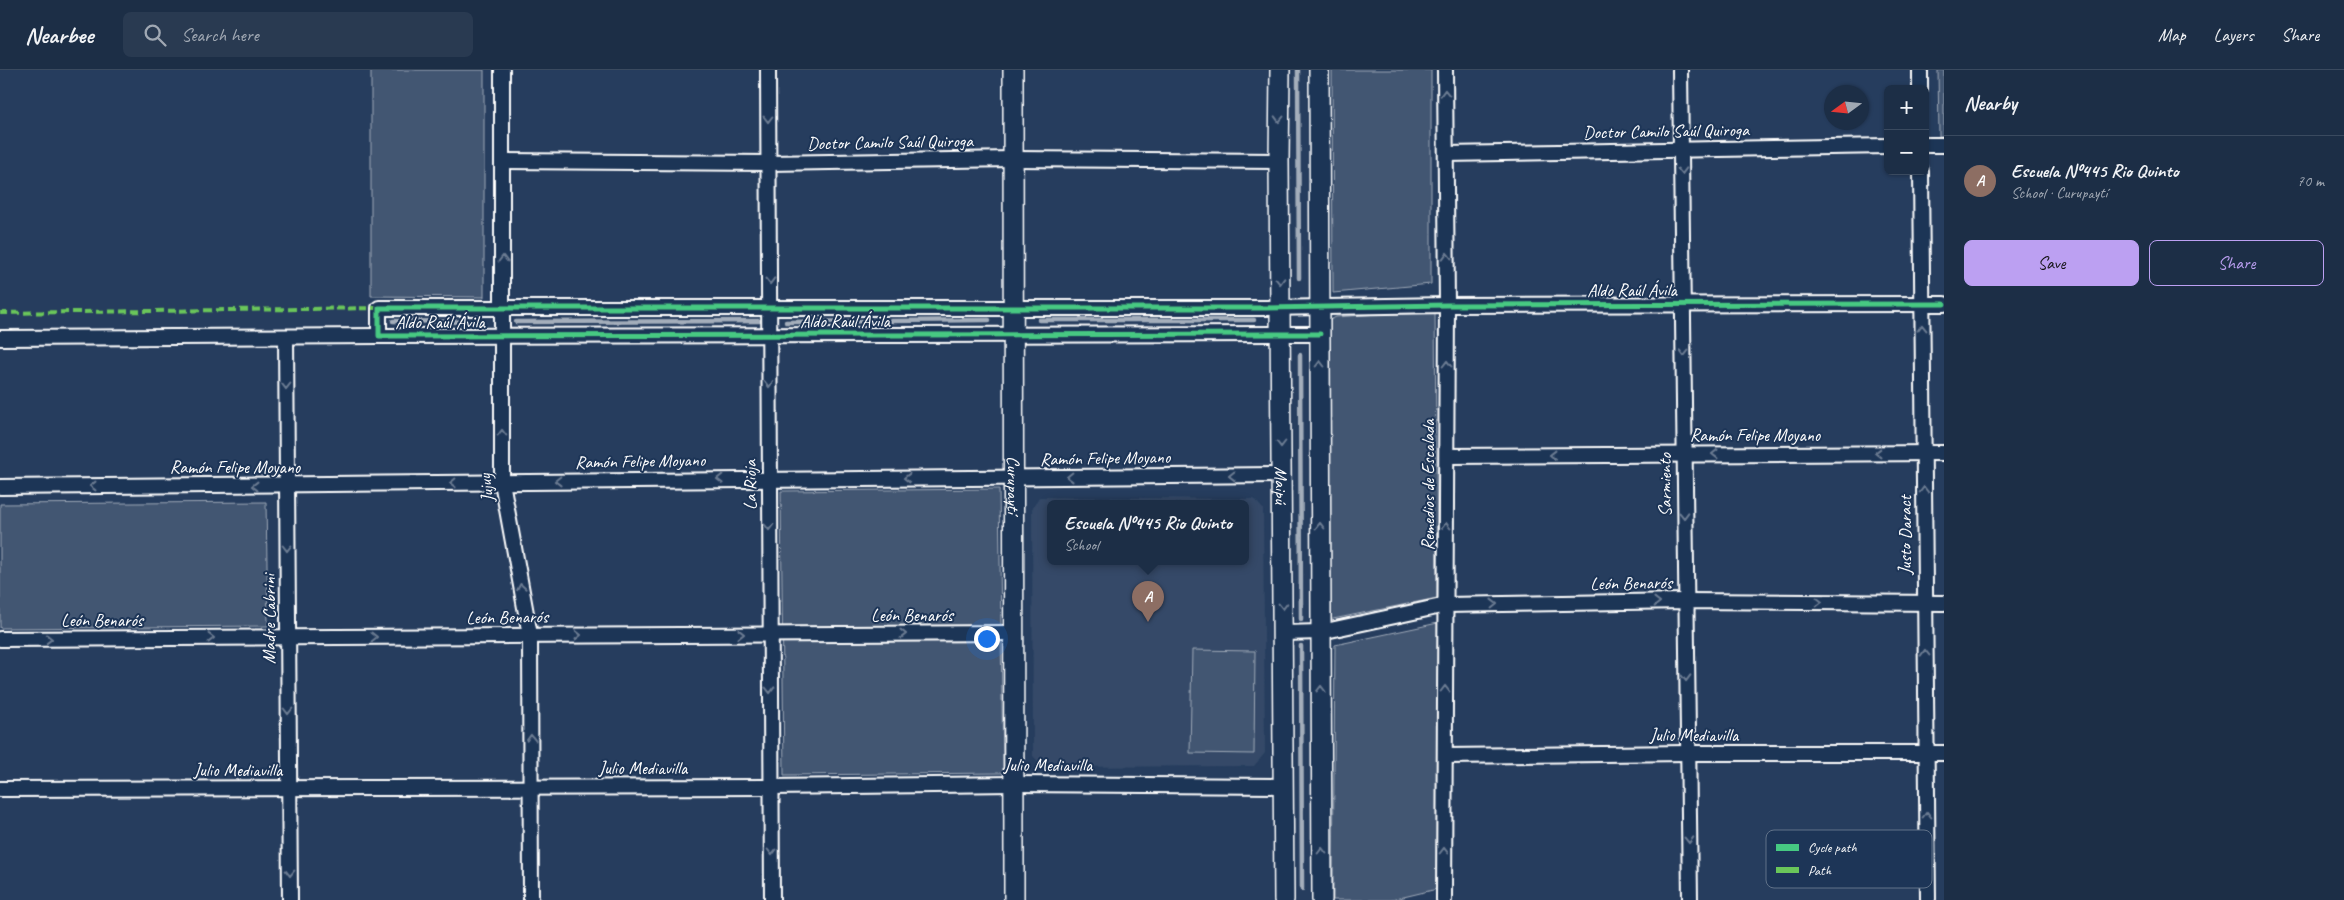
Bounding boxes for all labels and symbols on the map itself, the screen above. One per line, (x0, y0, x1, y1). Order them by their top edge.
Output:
north arrow (1824, 85, 1869, 130)
one-way arrow (1440, 89, 1450, 97)
one-way arrow (763, 115, 773, 123)
one-way arrow (1274, 115, 1285, 123)
street label: Doctor Camilo Saúl Quiroga (1583, 119, 1750, 143)
street label: Doctor Camilo Saúl Quiroga (807, 130, 974, 154)
one-way arrow (1677, 168, 1687, 175)
one-way arrow (1442, 252, 1452, 260)
one-way arrow (498, 255, 508, 262)
one-way arrow (765, 278, 775, 285)
one-way arrow (1275, 278, 1285, 285)
street label: Aldo Raúl Ávila (1587, 279, 1678, 301)
street label: Aldo Raúl Ávila (800, 310, 891, 332)
street label: Aldo Raúl Ávila (395, 311, 486, 333)
one-way arrow (1917, 324, 1927, 332)
one-way arrow (1679, 350, 1689, 357)
one-way arrow (1315, 360, 1325, 368)
one-way arrow (1442, 360, 1452, 368)
one-way arrow (764, 381, 774, 389)
one-way arrow (281, 382, 291, 390)
street label: Remedios de Escalada (1417, 418, 1439, 550)
street label: Ramón Felipe Moyano (1690, 424, 1822, 446)
one-way arrow (497, 429, 507, 436)
one-way arrow (1276, 440, 1286, 448)
street label: Ramón Felipe Moyano (1040, 446, 1172, 470)
one-way arrow (1874, 448, 1882, 458)
street label: Ramón Felipe Moyano (575, 449, 707, 473)
one-way arrow (1711, 449, 1719, 459)
one-way arrow (1549, 450, 1556, 460)
street label: Sarmiento (1654, 452, 1676, 517)
street label: Ramón Felipe Moyano (170, 456, 302, 478)
street label: Curupaytí (1002, 456, 1025, 518)
street label: La Rioja (739, 459, 761, 510)
street label: Maipú (1270, 466, 1292, 505)
street label: Jujuy (473, 471, 499, 504)
one-way arrow (1228, 471, 1236, 481)
one-way arrow (1066, 472, 1074, 482)
one-way arrow (903, 473, 911, 483)
one-way arrow (716, 474, 724, 484)
one-way arrow (554, 476, 562, 486)
one-way arrow (449, 478, 456, 488)
one-way arrow (89, 481, 96, 491)
one-way arrow (251, 481, 259, 491)
one-way arrow (1919, 486, 1929, 494)
street label: Justo Daract (1894, 493, 1916, 576)
one-way arrow (1679, 512, 1689, 520)
one-way arrow (1315, 522, 1325, 530)
one-way arrow (1441, 522, 1451, 530)
one-way arrow (764, 524, 774, 531)
one-way arrow (282, 545, 292, 553)
street label: Madre Cabrini (258, 571, 280, 664)
street label: León Benarós (1590, 571, 1674, 595)
pin: A (1132, 581, 1164, 622)
one-way arrow (516, 583, 527, 592)
one-way arrow (1653, 596, 1661, 607)
one-way arrow (1816, 597, 1824, 607)
one-way arrow (1491, 599, 1499, 609)
one-way arrow (1277, 602, 1288, 610)
street label: León Benarós (871, 604, 955, 626)
street label: León Benarós (466, 605, 550, 629)
street label: León Benarós (61, 609, 145, 631)
your location (974, 626, 1000, 652)
one-way arrow (900, 628, 908, 639)
one-way arrow (738, 629, 745, 639)
one-way arrow (575, 630, 583, 640)
one-way arrow (370, 632, 378, 642)
one-way arrow (208, 633, 215, 643)
one-way arrow (45, 634, 53, 644)
one-way arrow (1920, 649, 1930, 656)
one-way arrow (1681, 674, 1691, 682)
one-way arrow (1316, 685, 1326, 692)
one-way arrow (1440, 685, 1450, 692)
one-way arrow (765, 686, 775, 694)
one-way arrow (283, 707, 294, 715)
street label: Julio Mediavilla (1649, 724, 1740, 746)
one-way arrow (526, 734, 536, 742)
street label: Julio Mediavilla (1003, 754, 1094, 776)
street label: Julio Mediavilla (598, 757, 689, 779)
street label: Julio Mediavilla (193, 759, 284, 781)
one-way arrow (1922, 811, 1932, 819)
legend (1766, 830, 1932, 888)
one-way arrow (1684, 836, 1694, 844)
text: Cycle path (1808, 839, 1857, 856)
one-way arrow (1317, 847, 1328, 855)
one-way arrow (1439, 847, 1450, 855)
one-way arrow (766, 848, 777, 856)
text: Path (1808, 862, 1832, 879)
one-way arrow (285, 870, 295, 878)

